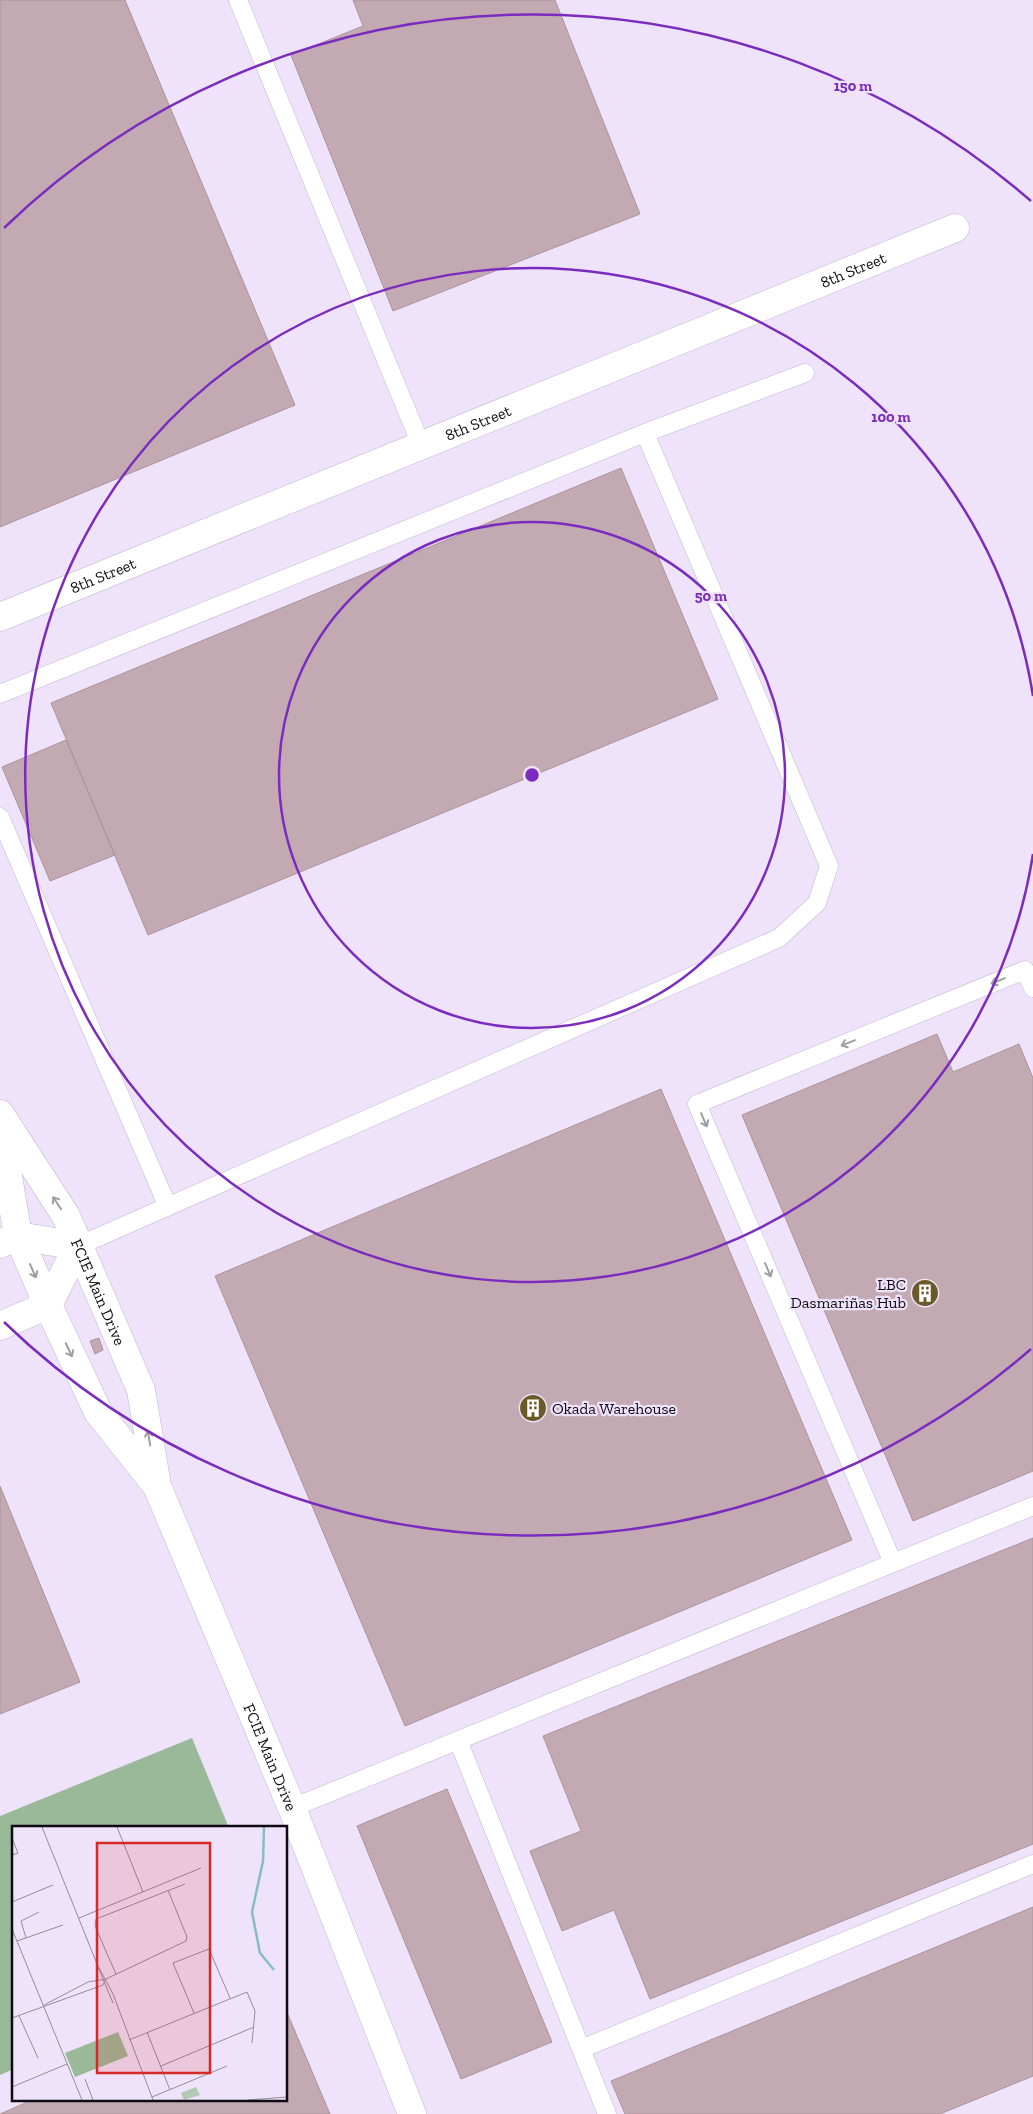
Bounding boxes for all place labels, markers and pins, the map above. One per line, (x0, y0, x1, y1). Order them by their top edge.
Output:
centre of rings (523, 766, 541, 784)
place label: LBC Dasmariñas Hub (791, 1275, 906, 1312)
building icon: LBC Dasmariñas Hub (910, 1278, 940, 1308)
building icon: Okada Warehouse (518, 1393, 548, 1423)
place label: Okada Warehouse (552, 1399, 676, 1418)

